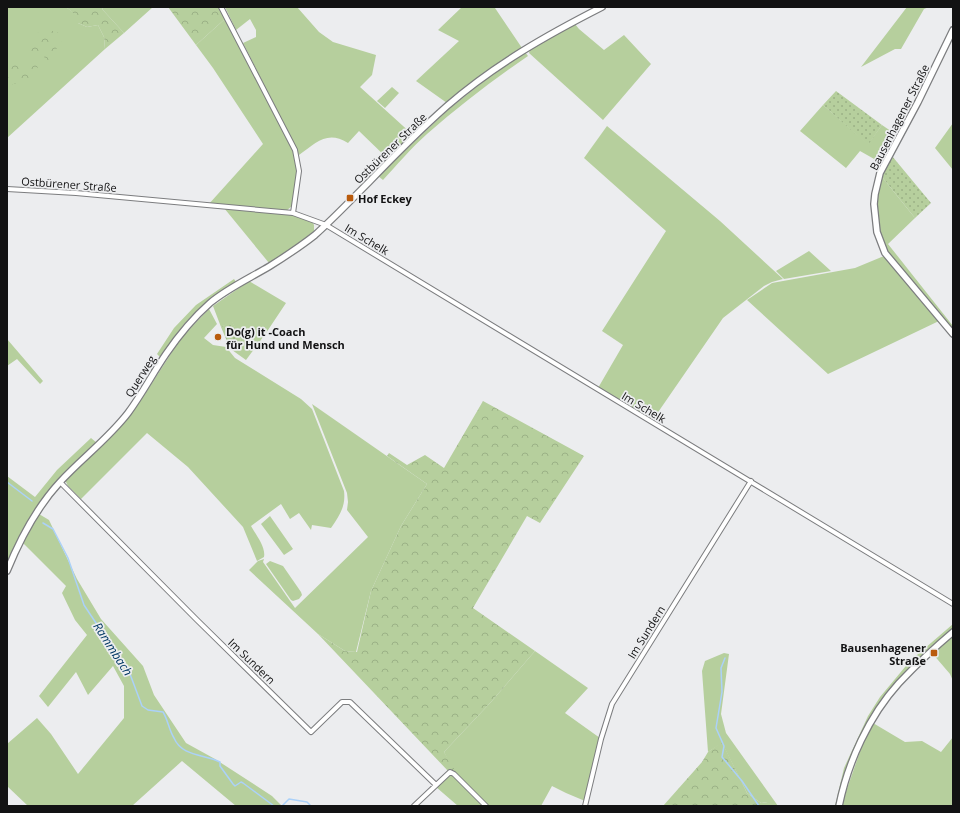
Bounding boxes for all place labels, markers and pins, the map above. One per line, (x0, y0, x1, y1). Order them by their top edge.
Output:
place label: Hof Eckey (358, 191, 412, 206)
marker: Hof Eckey (345, 193, 355, 203)
place label: Do(g) it -Coach für Hund und Mensch (226, 324, 345, 352)
marker: Do(g) it -Coach für Hund und Mensch (213, 332, 223, 342)
place label: Bausenhagener Straße (840, 640, 926, 668)
marker: Bausenhagener Straße (929, 648, 939, 658)

